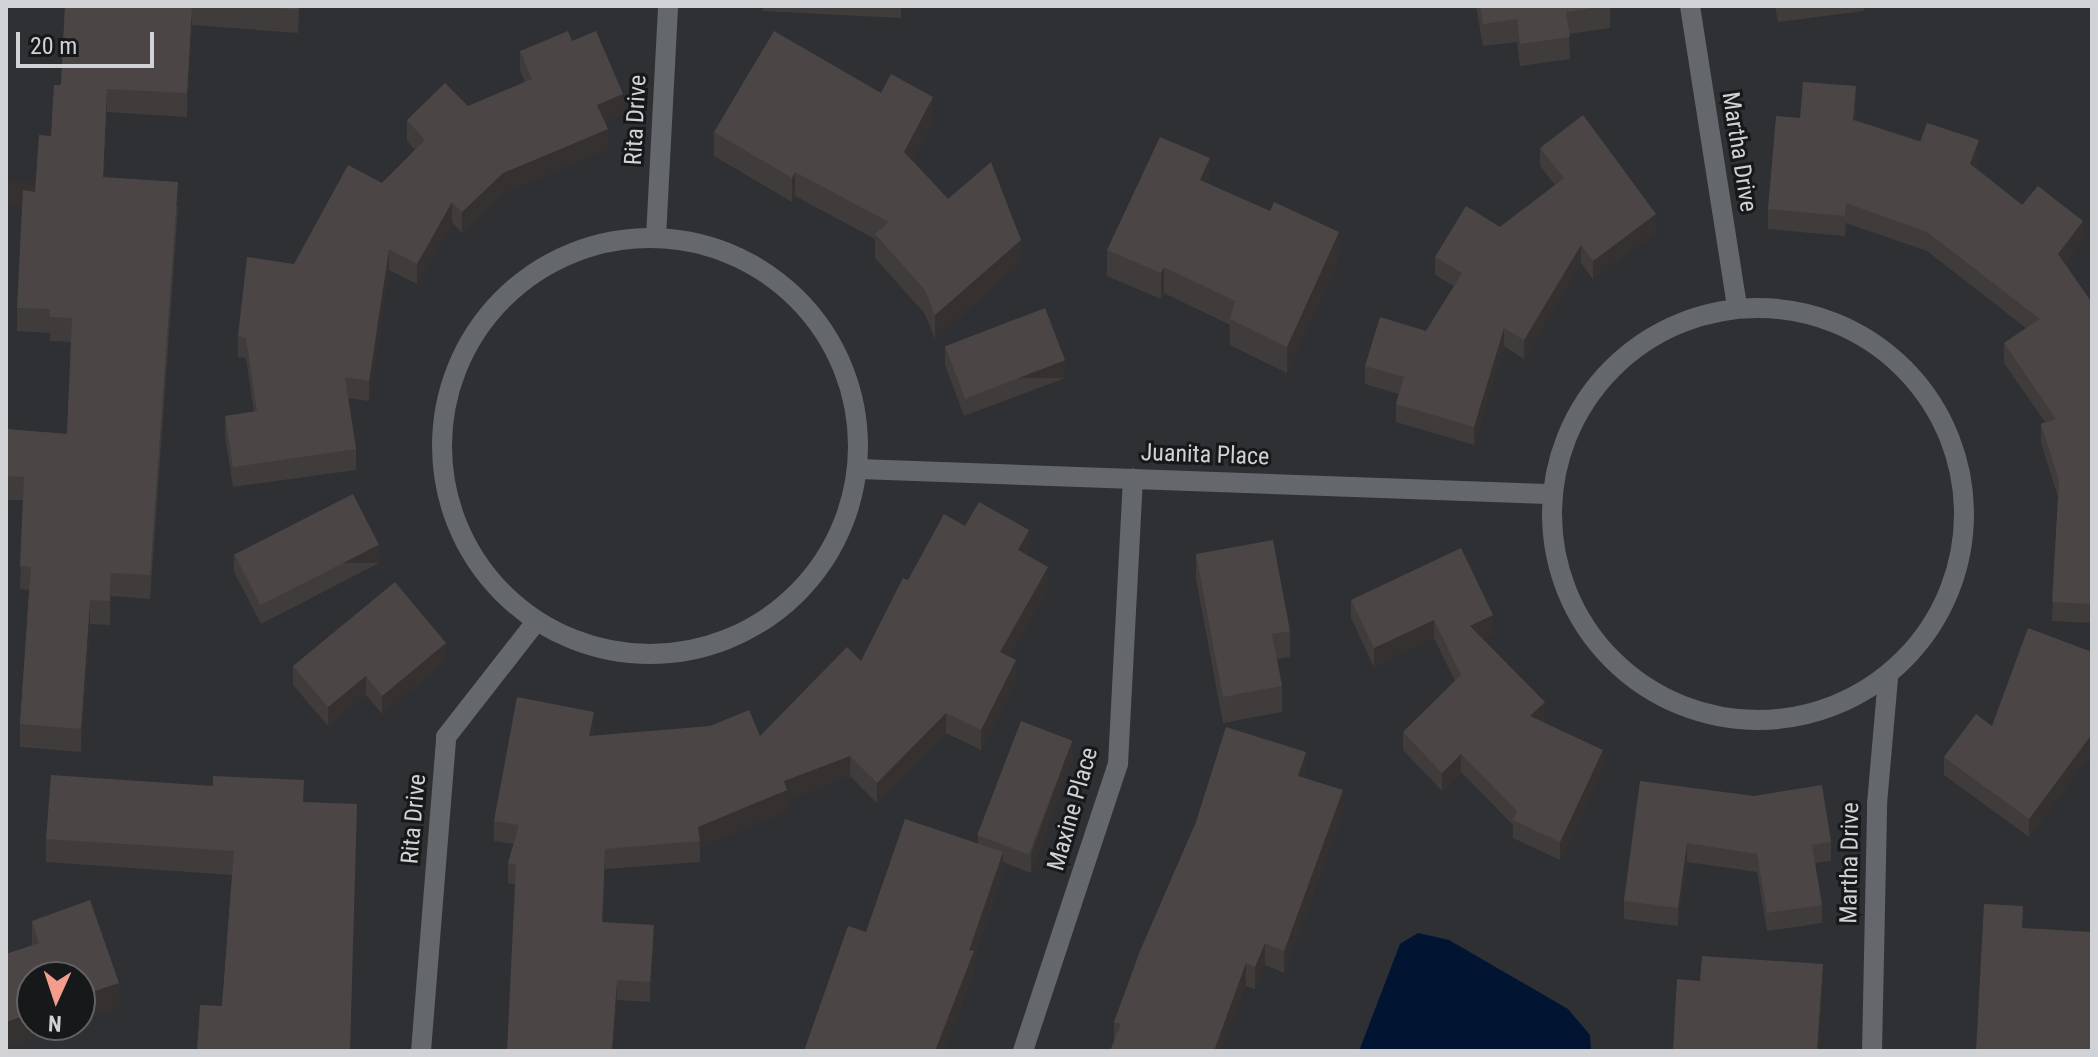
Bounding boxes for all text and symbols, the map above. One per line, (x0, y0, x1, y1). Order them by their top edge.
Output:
scale bar (20, 16, 158, 66)
text: 20 m (30, 32, 77, 60)
street label: Rita Drive (619, 74, 653, 166)
street label: Martha Drive (1715, 90, 1763, 214)
street label: Juanita Place (1140, 438, 1270, 472)
street label: Maxine Place (1042, 744, 1104, 874)
street label: Rita Drive (396, 773, 432, 865)
street label: Martha Drive (1835, 802, 1865, 924)
north arrow (16, 961, 96, 1041)
text: N (47, 1011, 62, 1036)

